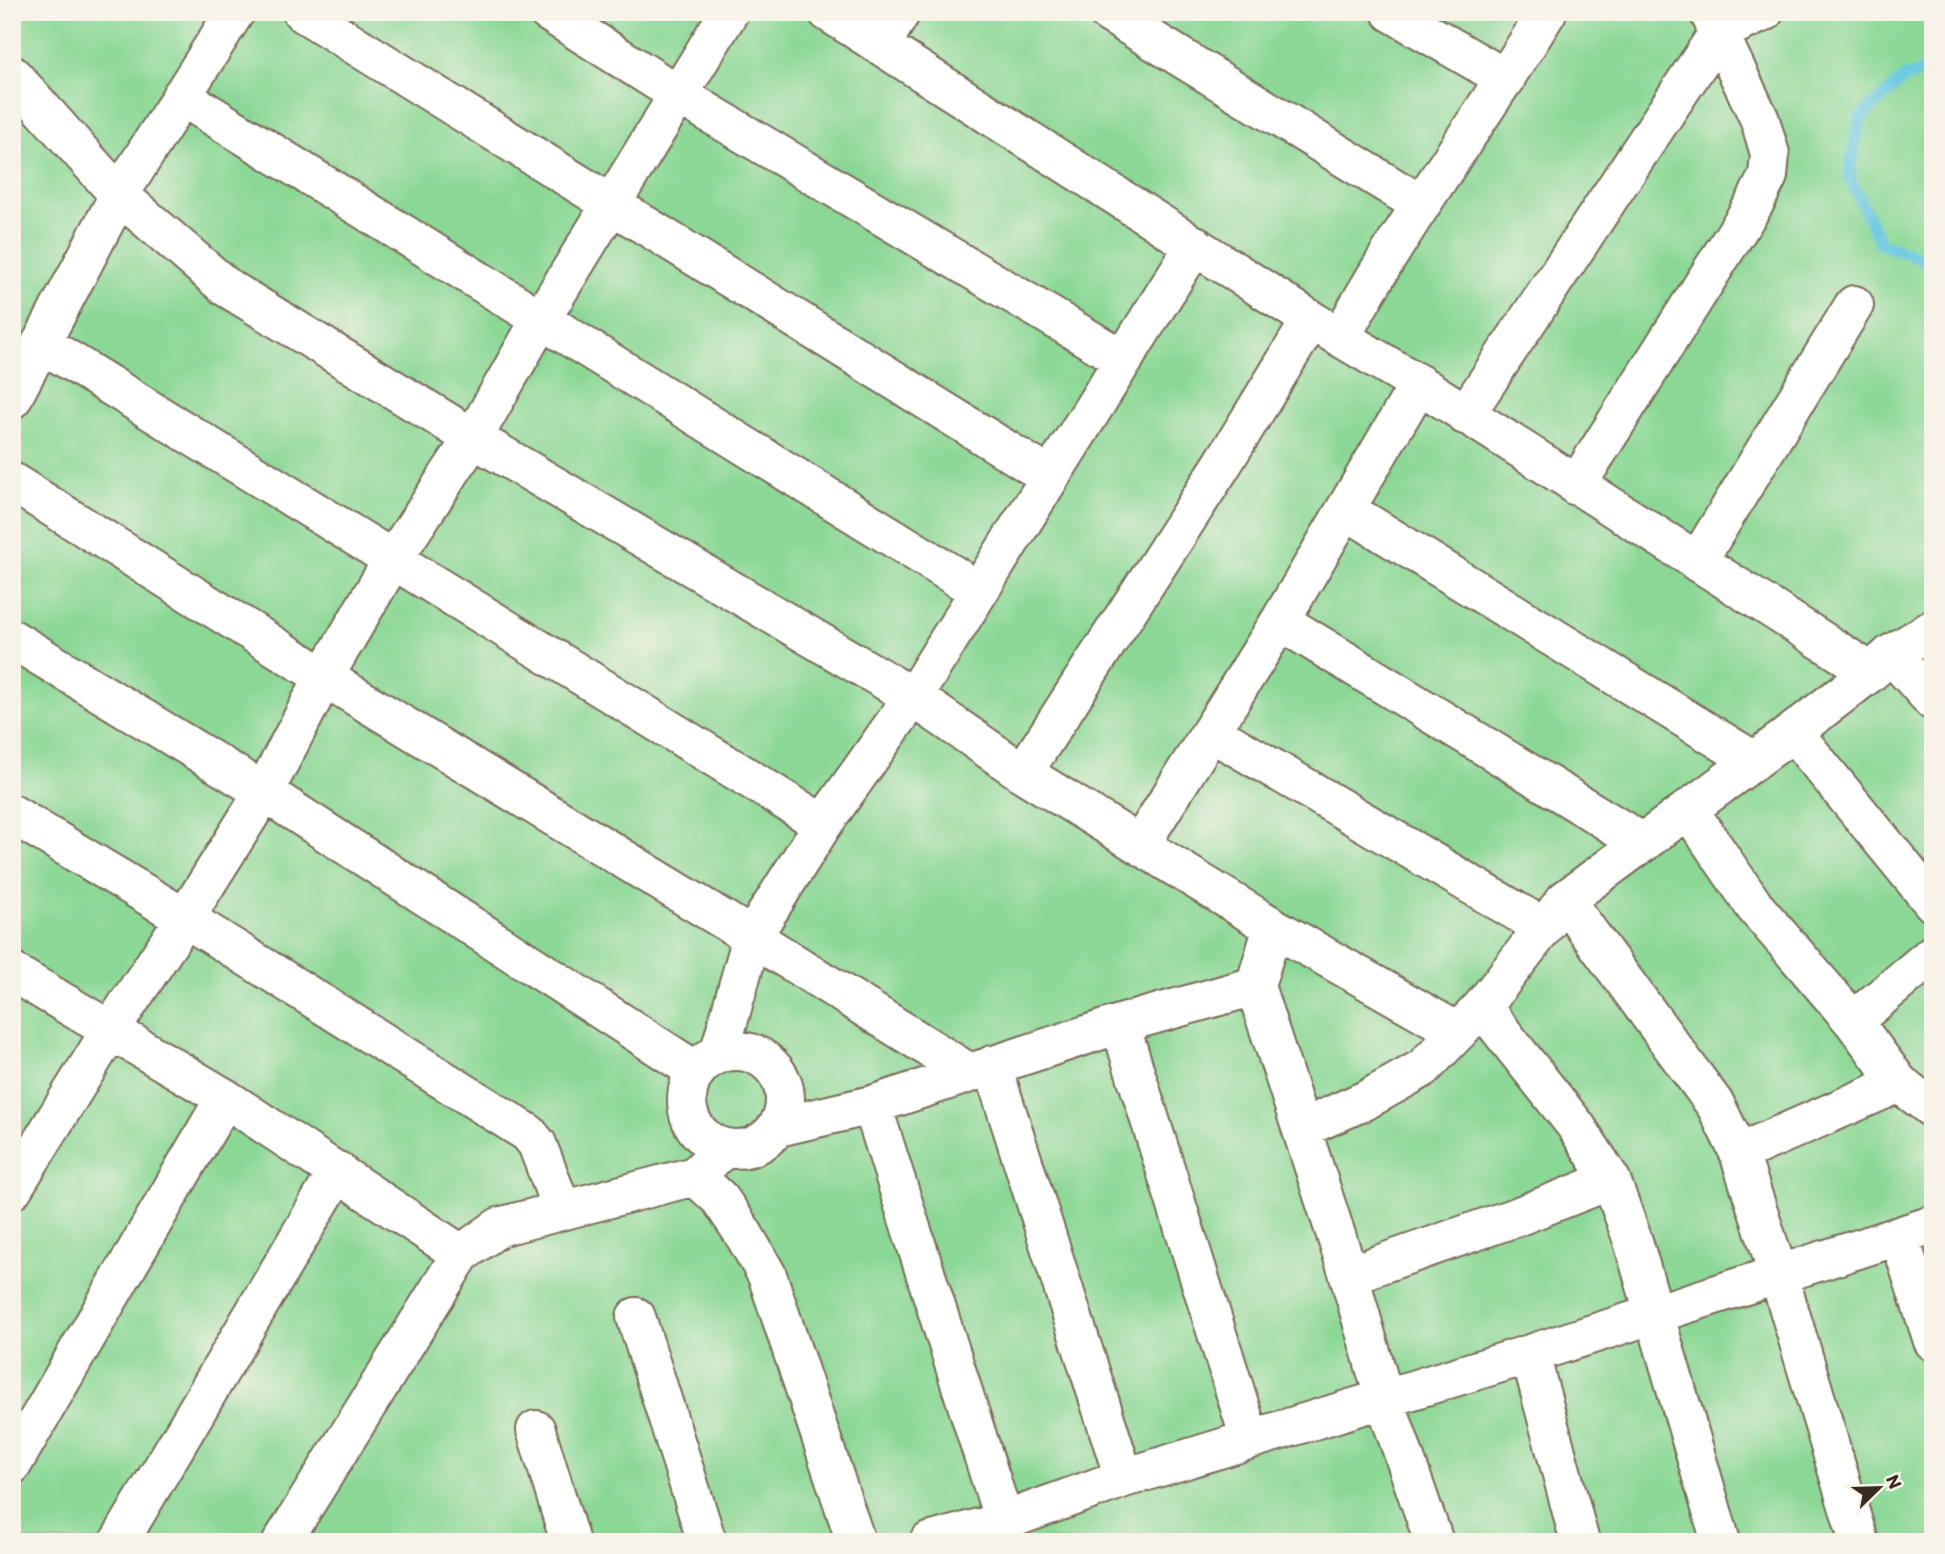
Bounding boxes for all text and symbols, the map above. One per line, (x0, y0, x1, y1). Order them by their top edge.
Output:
north arrow (1843, 1452, 1913, 1522)
text: N (1881, 1471, 1907, 1492)

